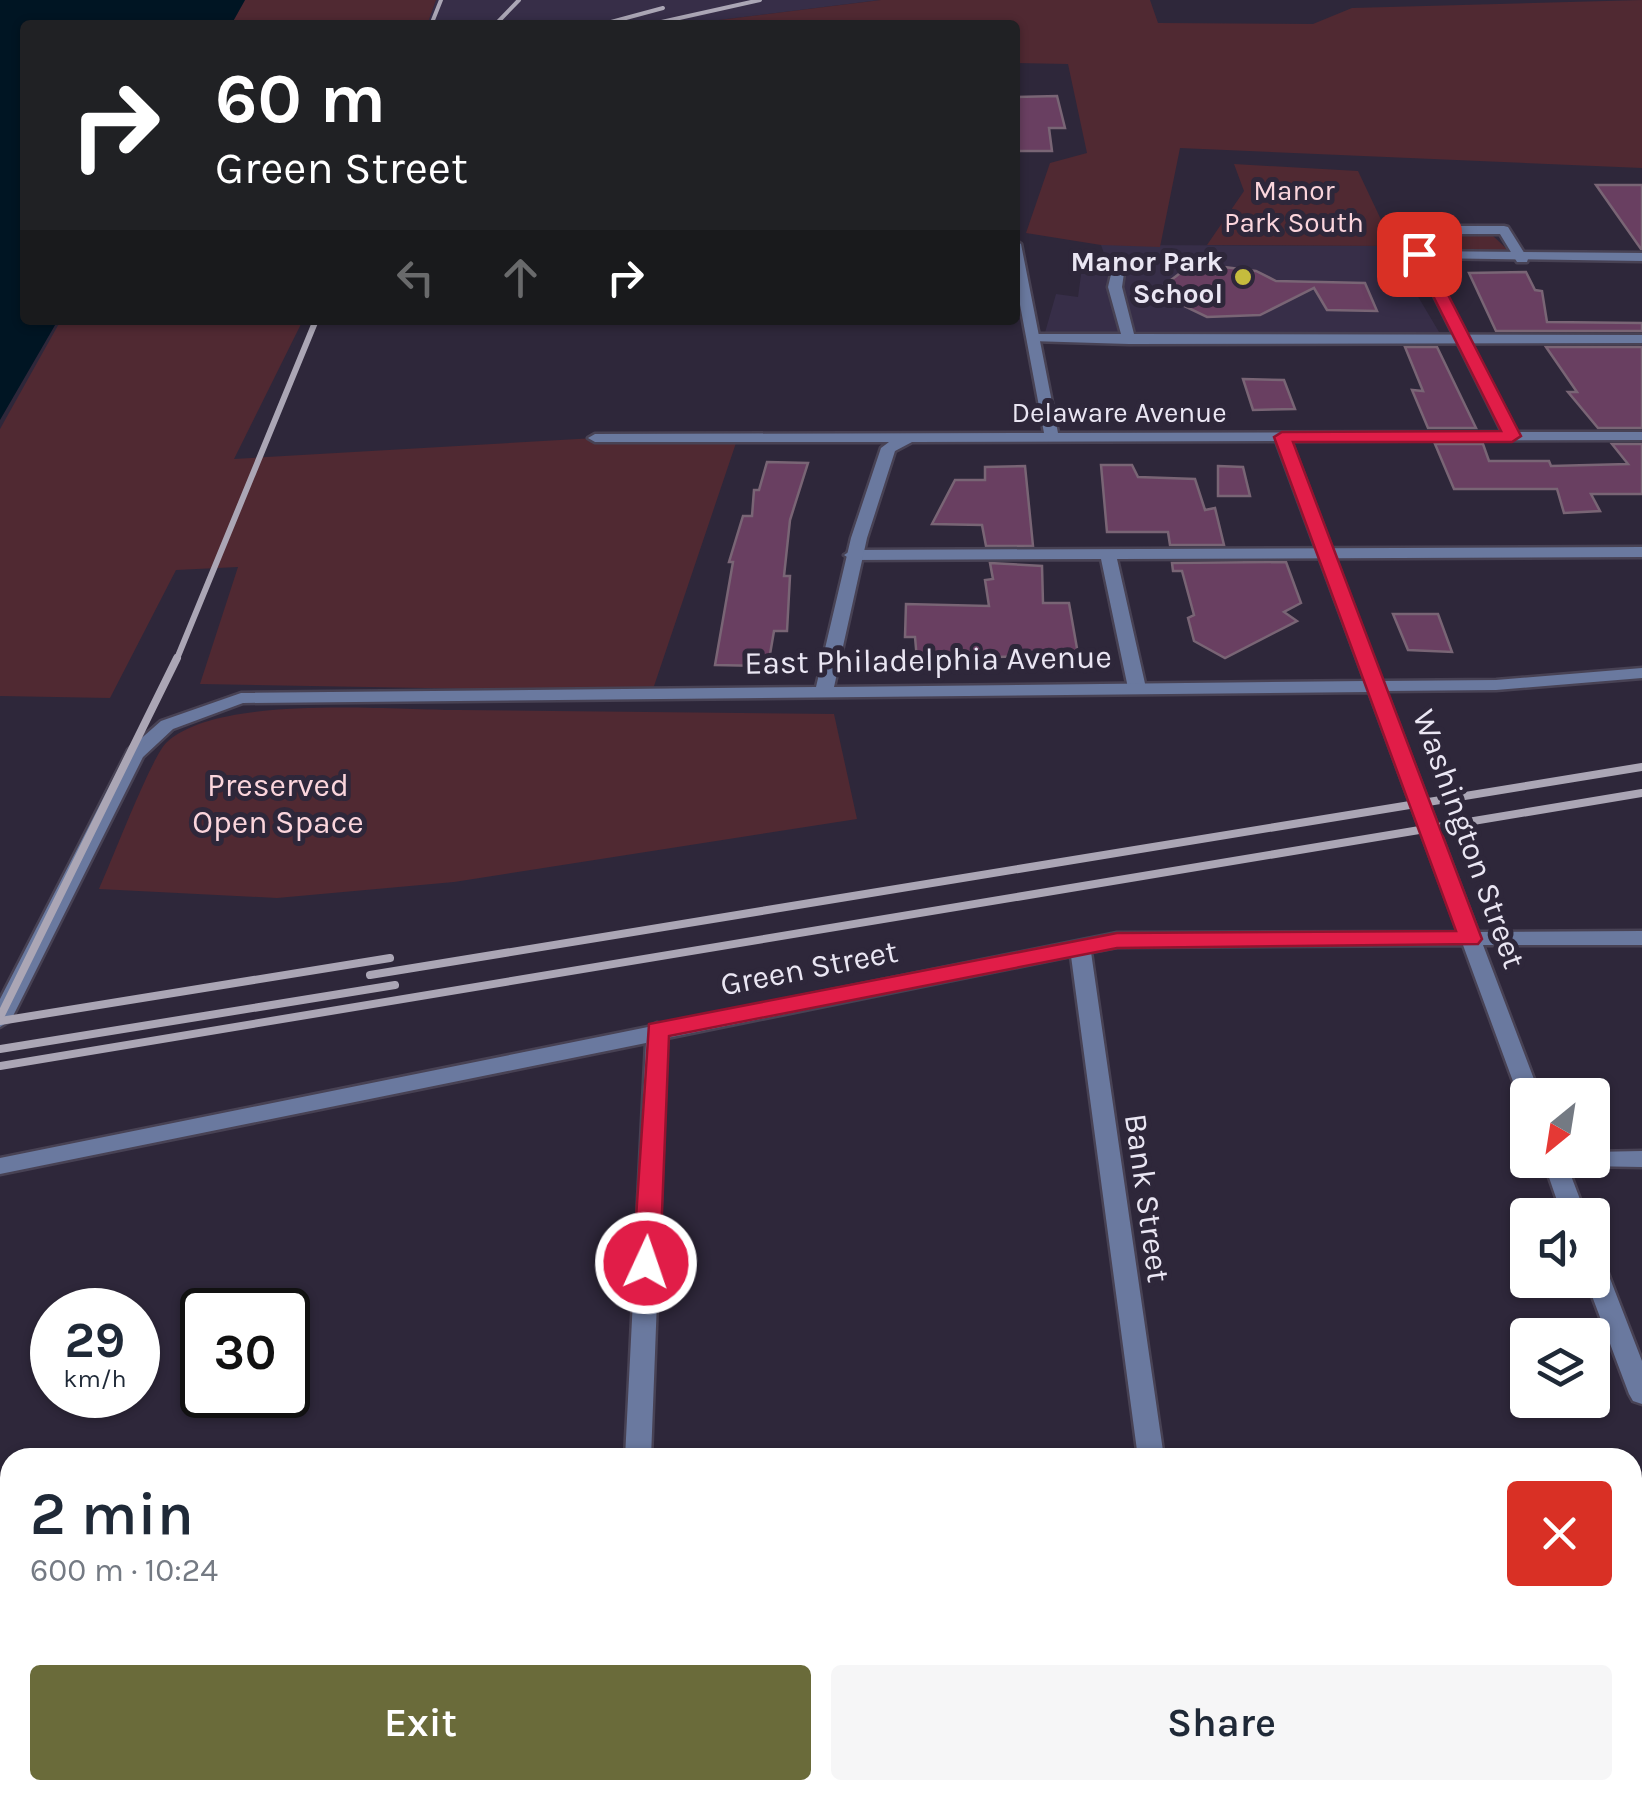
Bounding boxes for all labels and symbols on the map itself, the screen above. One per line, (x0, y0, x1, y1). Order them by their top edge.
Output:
park label: Manor Park South (1224, 174, 1364, 239)
pin (1377, 212, 1462, 297)
place label: Manor Park School (1071, 245, 1223, 310)
marker: Manor Park School (1232, 266, 1254, 288)
street label: Delaware Avenue (1011, 396, 1227, 429)
street label: East Philadelphia Avenue (744, 638, 1112, 682)
street label: Washington Street (1405, 705, 1533, 973)
park label: Preserved Open Space (192, 767, 364, 841)
street label: Green Street (717, 933, 901, 1003)
north arrow (1510, 1078, 1610, 1178)
street label: Bank Street (1117, 1111, 1177, 1285)
position arrow (594, 1211, 698, 1315)
speed limit sign: 30 (180, 1288, 310, 1418)

